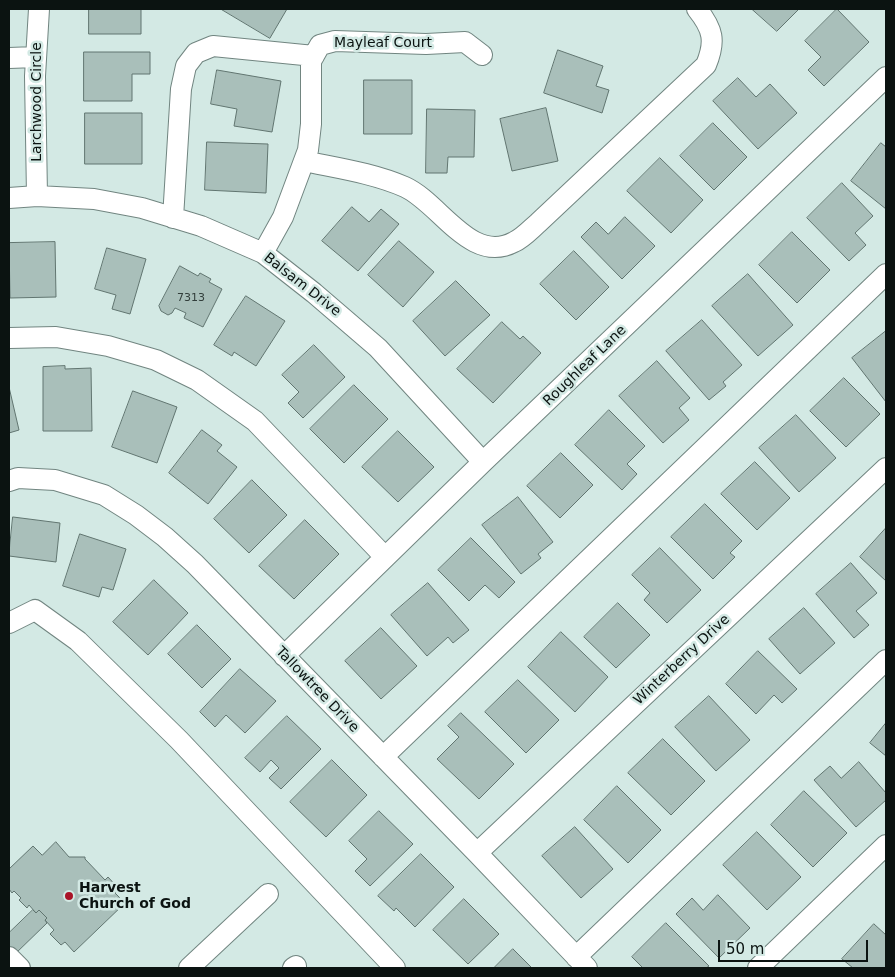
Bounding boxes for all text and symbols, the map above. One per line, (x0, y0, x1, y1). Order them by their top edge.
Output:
street label: Mayleaf Court (334, 35, 432, 51)
street label: Larchwood Circle (29, 42, 45, 162)
street label: Balsam Drive (260, 250, 344, 320)
house number: 7313 (177, 291, 205, 305)
street label: Roughleaf Lane (540, 322, 630, 410)
street label: Winterberry Drive (631, 611, 733, 709)
street label: Tallowtree Drive (272, 644, 362, 736)
place label: Harvest Church of God (79, 880, 191, 912)
marker: Harvest Church of God (63, 890, 75, 902)
scale bar (720, 930, 870, 962)
text: 50 m (726, 940, 764, 958)

